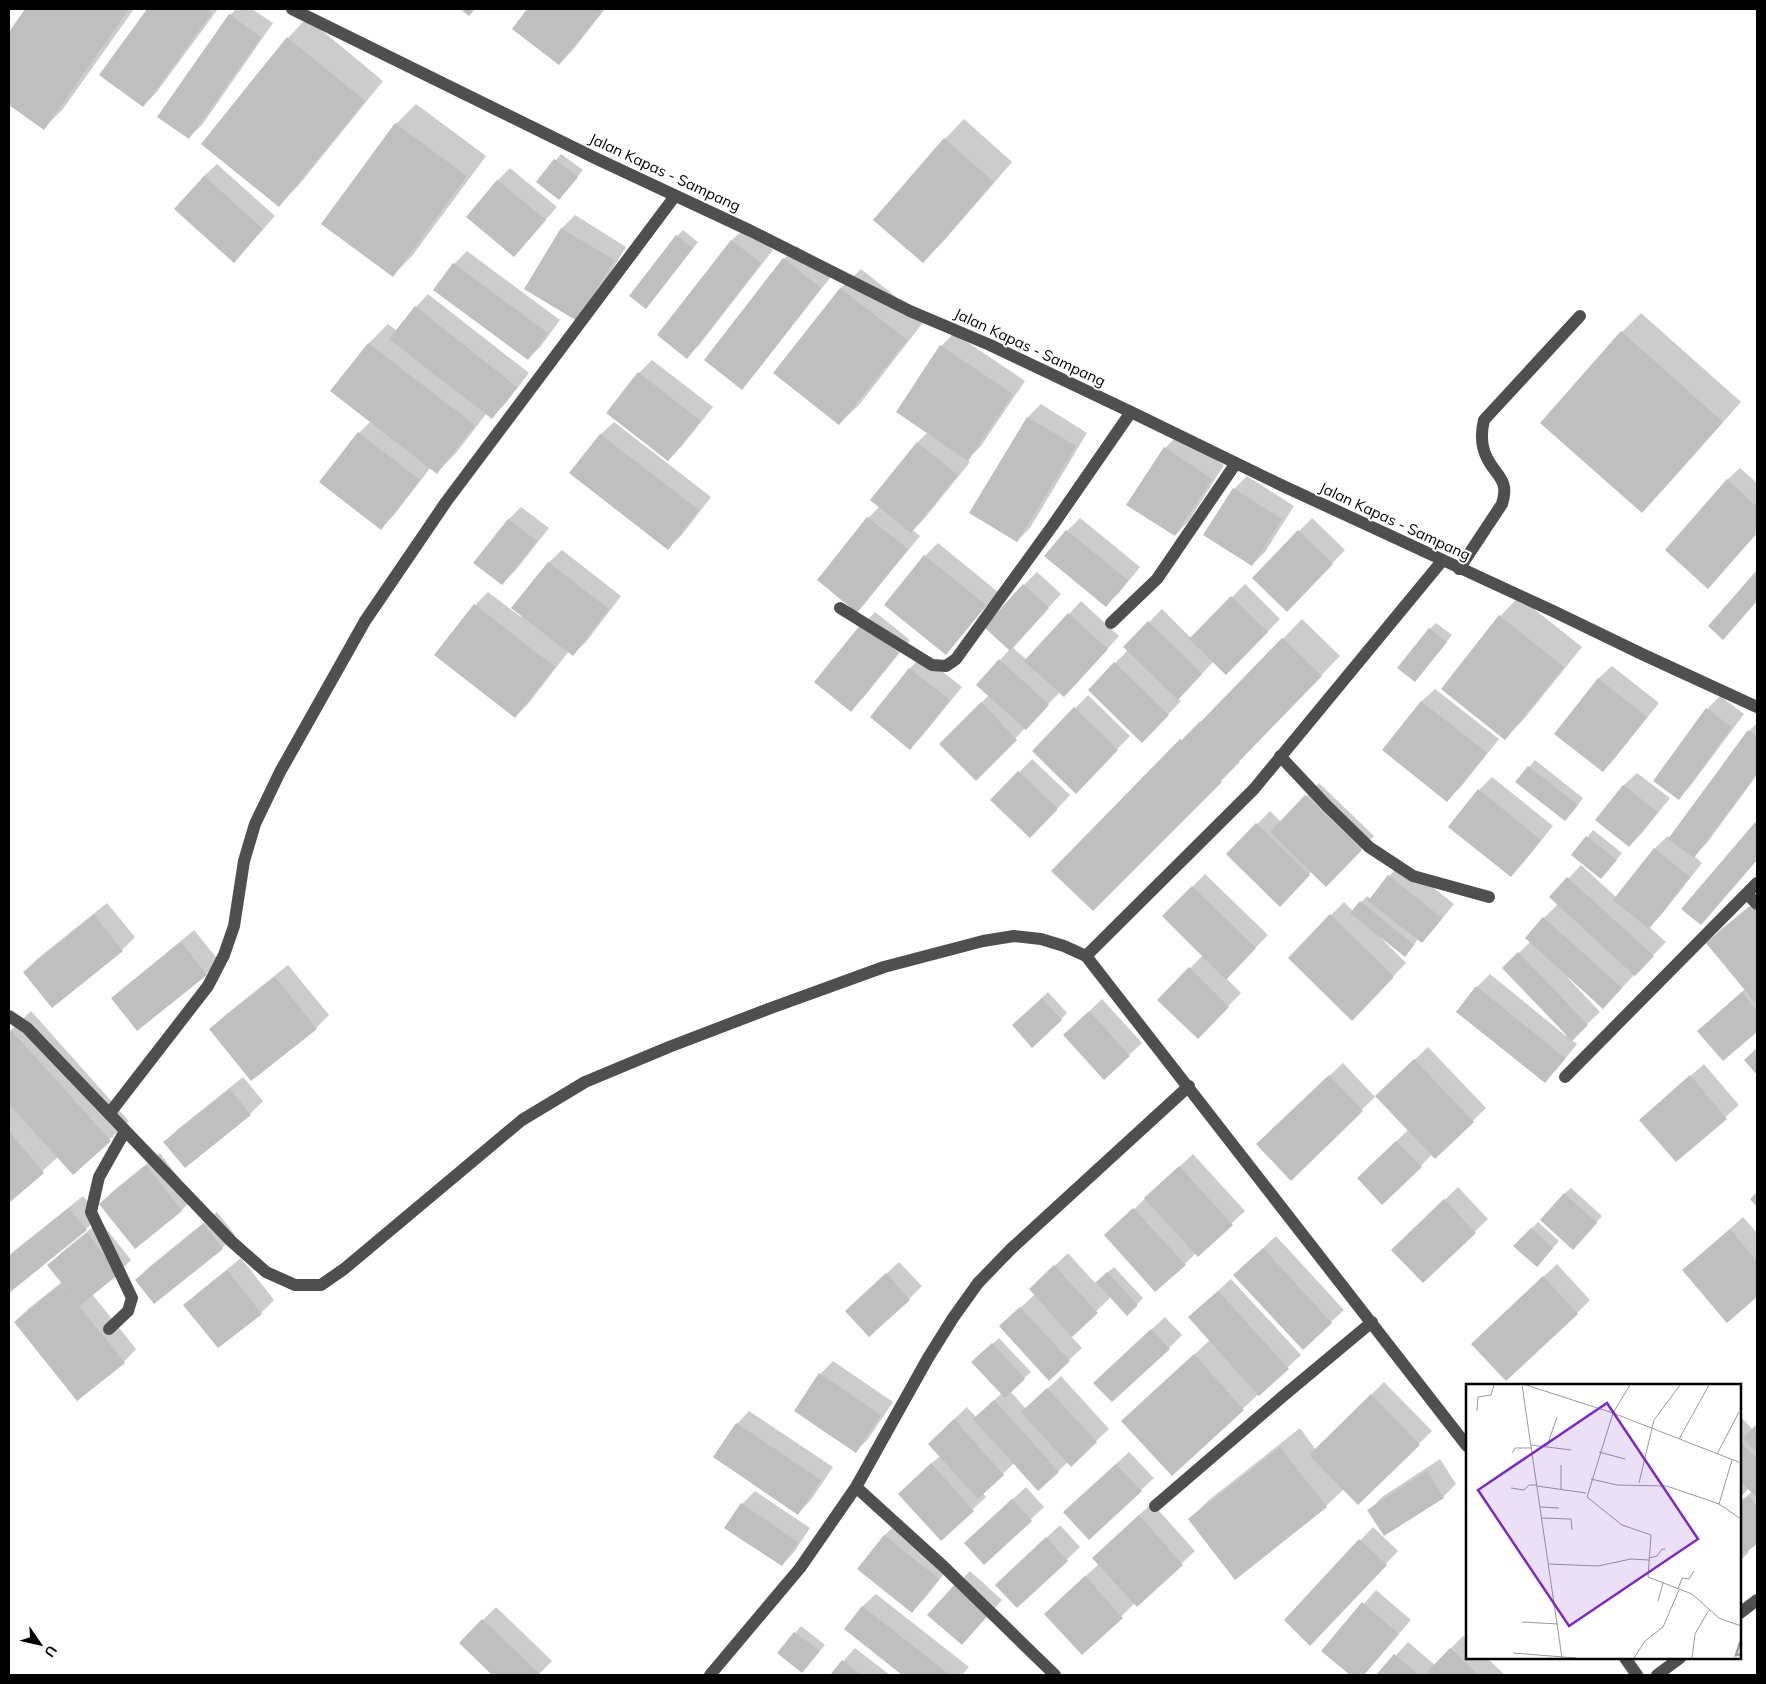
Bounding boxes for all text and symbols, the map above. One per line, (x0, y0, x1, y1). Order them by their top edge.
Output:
street label: Jalan Kapas - Sampang (586, 129, 744, 215)
street label: Jalan Kapas - Sampang (951, 304, 1109, 390)
street label: Jalan Kapas - Sampang (1316, 478, 1474, 564)
inset map (1466, 1384, 1741, 1659)
north arrow (15, 1619, 65, 1669)
text: U (40, 1642, 61, 1661)

